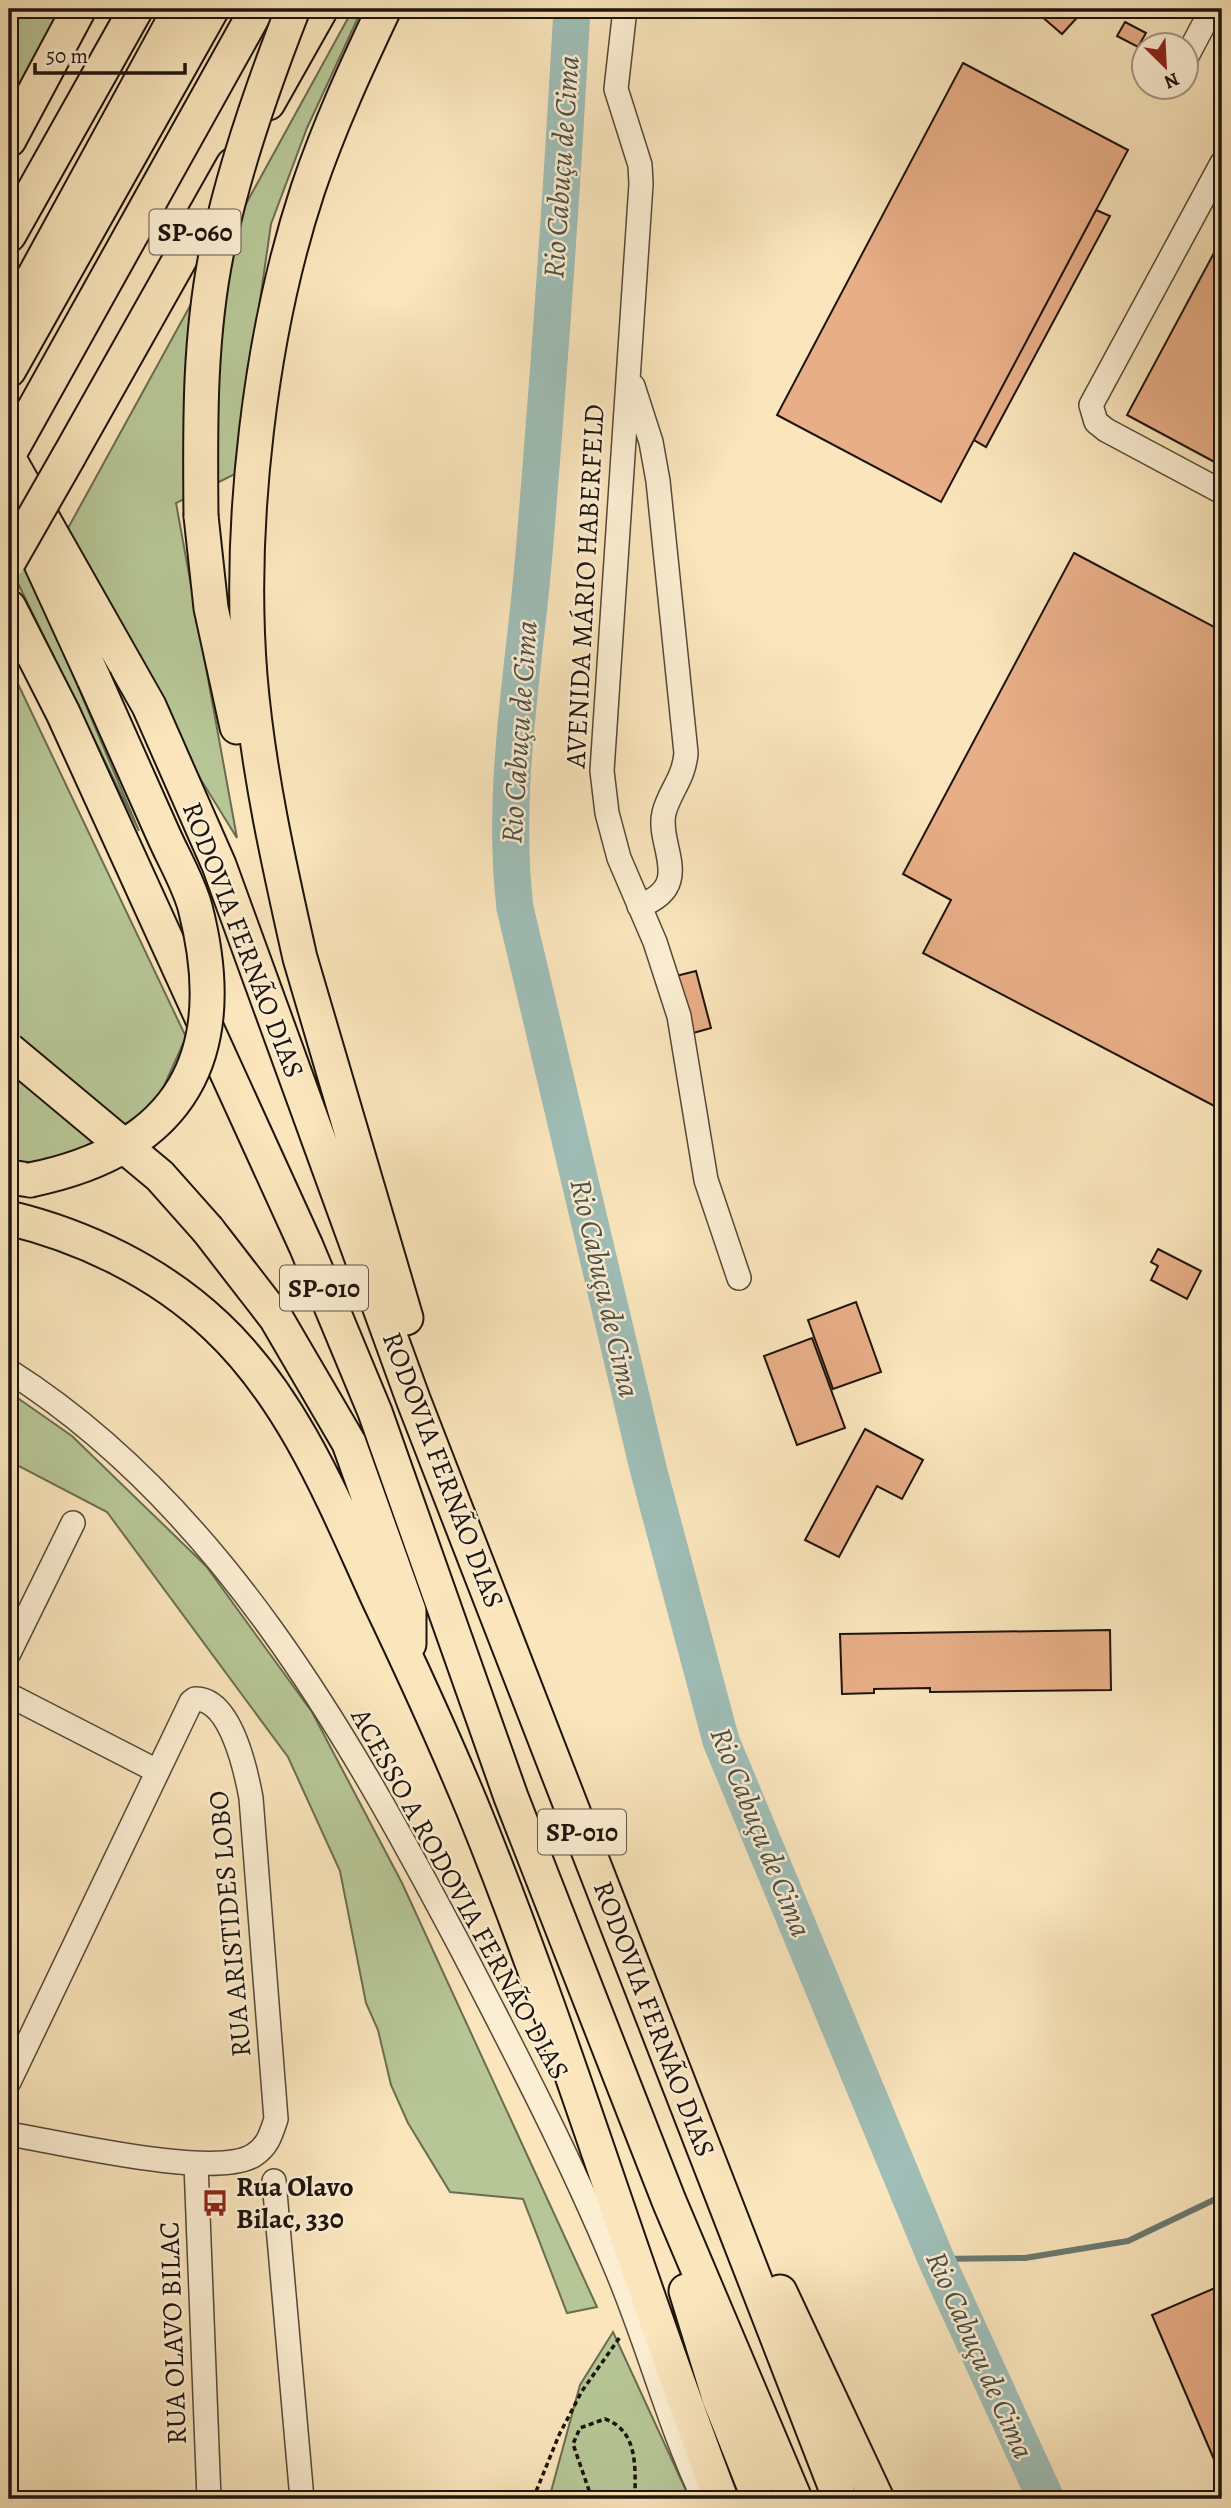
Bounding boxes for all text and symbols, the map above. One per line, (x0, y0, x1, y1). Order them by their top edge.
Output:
scale bar (35, 32, 186, 76)
north arrow (1130, 32, 1200, 102)
text: 50 m (46, 42, 88, 70)
water label: Rio Cabuçu de Cima (533, 54, 589, 280)
text: N (1160, 66, 1183, 95)
road number: SP-060 (150, 210, 241, 255)
street label: AVENIDA MÁRIO HABERFELD (556, 403, 614, 770)
water label: Rio Cabuçu de Cima (491, 619, 547, 845)
street label: RODOVIA FERNÃO DIAS (173, 797, 313, 1083)
water label: Rio Cabuçu de Cima (560, 1175, 650, 1401)
road number: SP-010 (280, 1266, 368, 1310)
street label: RODOVIA FERNÃO DIAS (373, 1327, 513, 1613)
street label: ACESSO A RODOVIA FERNÃO DIAS (341, 1700, 578, 2087)
water label: Rio Cabuçu de Cima (701, 1721, 821, 1943)
street label: RUA ARISTIDES LOBO (199, 1789, 261, 2059)
road number: SP-010 (538, 1810, 626, 1854)
street label: RODOVIA FERNÃO DIAS (584, 1876, 724, 2162)
place label: Rua Olavo Bilac, 330 (236, 2168, 354, 2238)
bus stop icon: Rua Olavo Bilac, 330 (200, 2188, 230, 2218)
street label: RUA OLAVO BILAC (150, 2221, 196, 2445)
water label: Rio Cabuçu de Cima (916, 2245, 1044, 2465)

